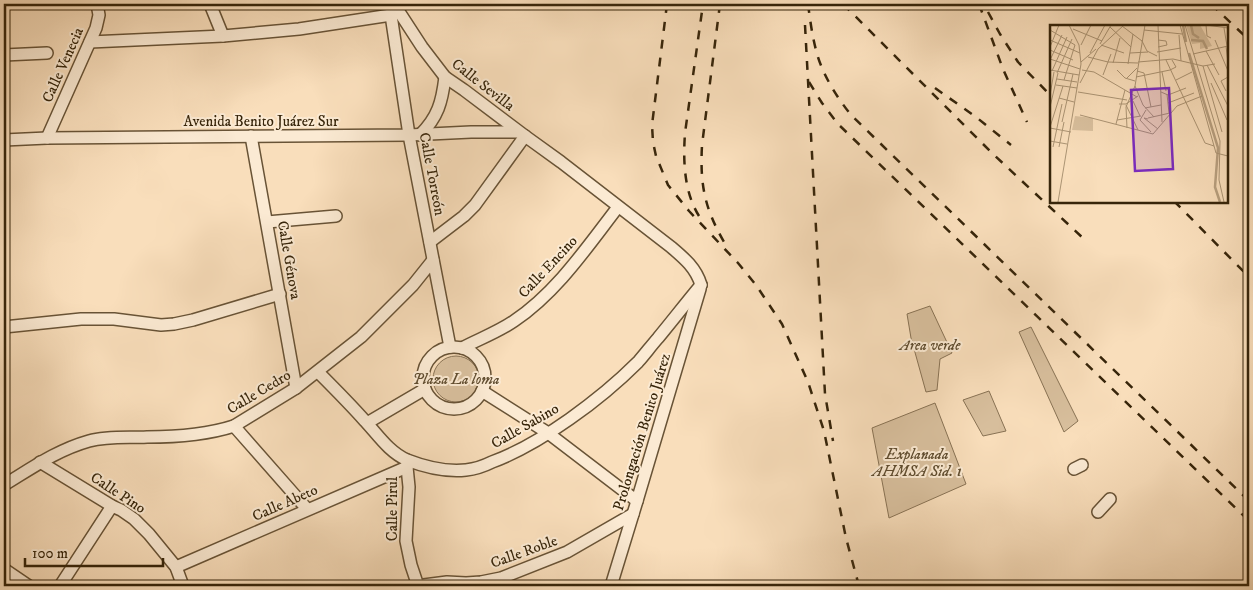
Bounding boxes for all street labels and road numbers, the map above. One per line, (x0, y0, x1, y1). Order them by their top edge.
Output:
street label: Calle Venecia (38, 24, 88, 106)
street label: Calle Sevilla (448, 55, 519, 116)
street label: Avenida Benito Juárez Sur (184, 112, 339, 131)
street label: Calle Torreón (415, 131, 449, 217)
street label: Calle Génova (273, 219, 305, 301)
street label: Calle Encino (514, 232, 582, 302)
street label: Prolongación Benito Juárez (609, 350, 675, 513)
street label: Calle Cedro (224, 366, 294, 418)
street label: Calle Sabino (488, 399, 562, 453)
street label: Calle Pino (87, 468, 149, 518)
street label: Calle Pirul (383, 476, 402, 541)
street label: Calle Abeto (249, 480, 321, 526)
street label: Calle Roble (488, 531, 560, 573)

